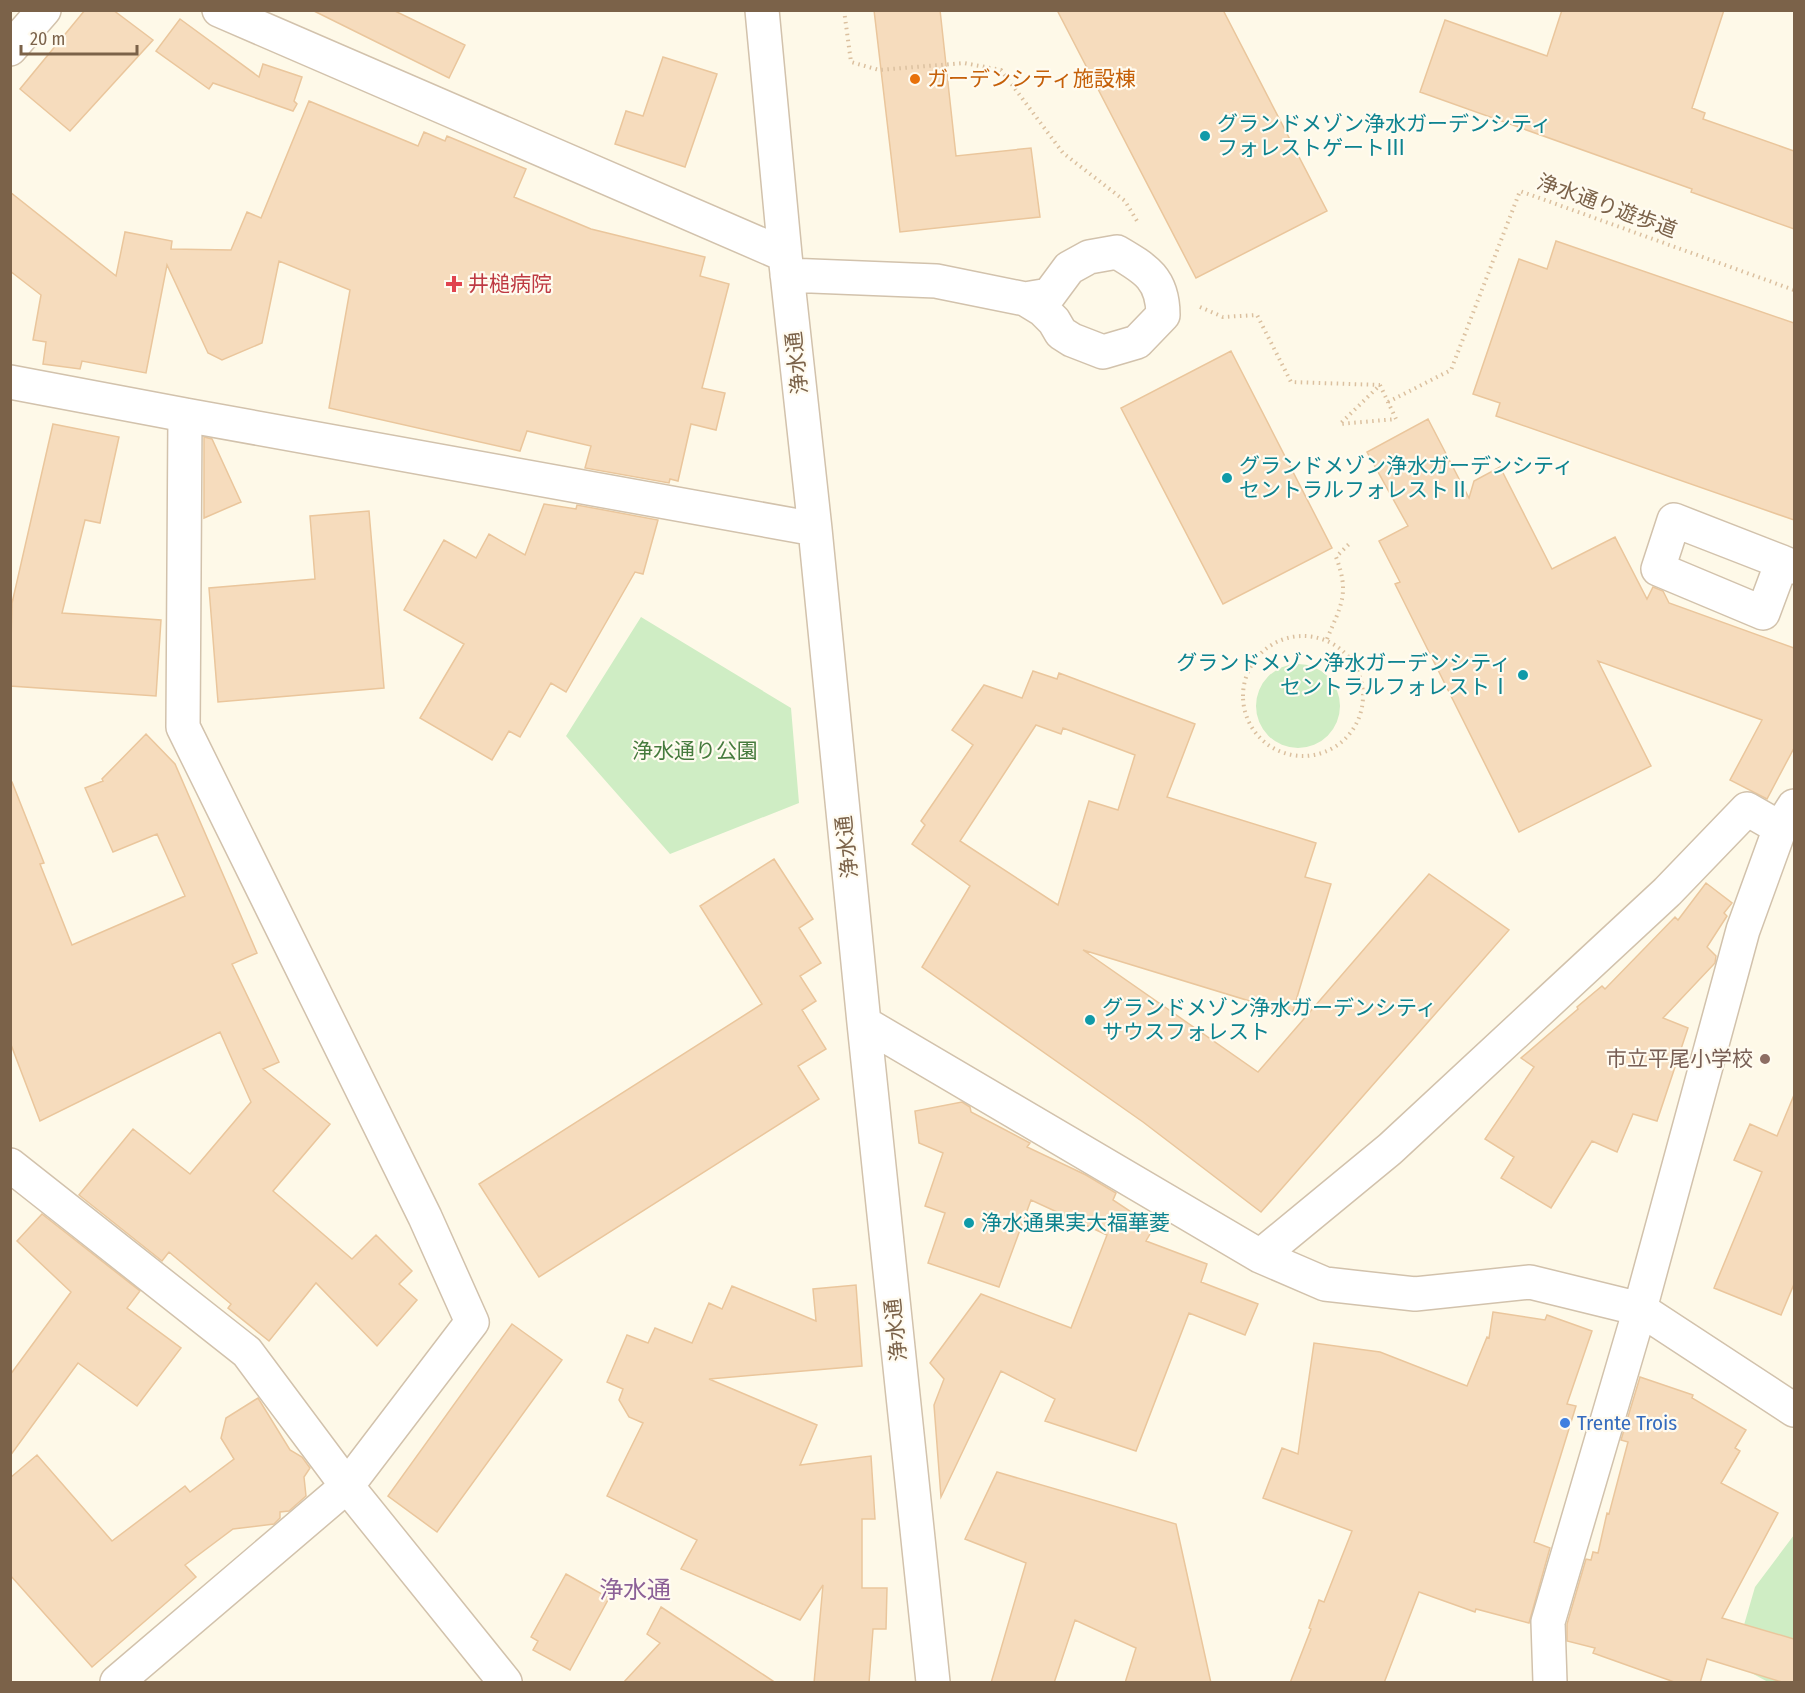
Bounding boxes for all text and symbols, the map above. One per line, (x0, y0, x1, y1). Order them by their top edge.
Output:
scale bar (21, 18, 136, 56)
text: 20 m (30, 28, 65, 50)
place label: ガーデンシティ施設棟 (927, 66, 1136, 92)
marker: ガーデンシティ施設棟 (908, 72, 922, 86)
place label: グランドメゾン浄水ガーデンシティ フォレストゲートⅢ (1217, 111, 1552, 161)
marker: グランドメゾン浄水ガーデンシティ フォレストゲートⅢ (1198, 129, 1212, 143)
street label: 浄水通り遊歩道 (1533, 169, 1681, 243)
place label: 井槌病院 (468, 271, 552, 297)
marker: 井槌病院 (445, 275, 463, 293)
street label: 浄水通 (781, 330, 813, 396)
place label: グランドメゾン浄水ガーデンシティ セントラルフォレストⅡ (1239, 453, 1574, 503)
marker: グランドメゾン浄水ガーデンシティ セントラルフォレストⅡ (1220, 471, 1234, 485)
place label: グランドメゾン浄水ガーデンシティ セントラルフォレストⅠ (1176, 650, 1511, 700)
marker: グランドメゾン浄水ガーデンシティ セントラルフォレストⅠ (1516, 668, 1530, 682)
park label: 浄水通り公園 (632, 738, 758, 764)
street label: 浄水通 (831, 814, 863, 880)
place label: グランドメゾン浄水ガーデンシティ サウスフォレスト (1102, 995, 1437, 1045)
marker: グランドメゾン浄水ガーデンシティ サウスフォレスト (1083, 1013, 1097, 1027)
place label: 市立平尾小学校 (1606, 1046, 1753, 1072)
marker: 市立平尾小学校 (1758, 1052, 1772, 1066)
place label: 浄水通果実大福華菱 (981, 1210, 1170, 1236)
marker: 浄水通果実大福華菱 (962, 1216, 976, 1230)
street label: 浄水通 (880, 1297, 912, 1363)
place label: Trente Trois (1577, 1410, 1677, 1436)
marker: Trente Trois (1558, 1416, 1572, 1430)
district label: 浄水通 (599, 1576, 671, 1604)

